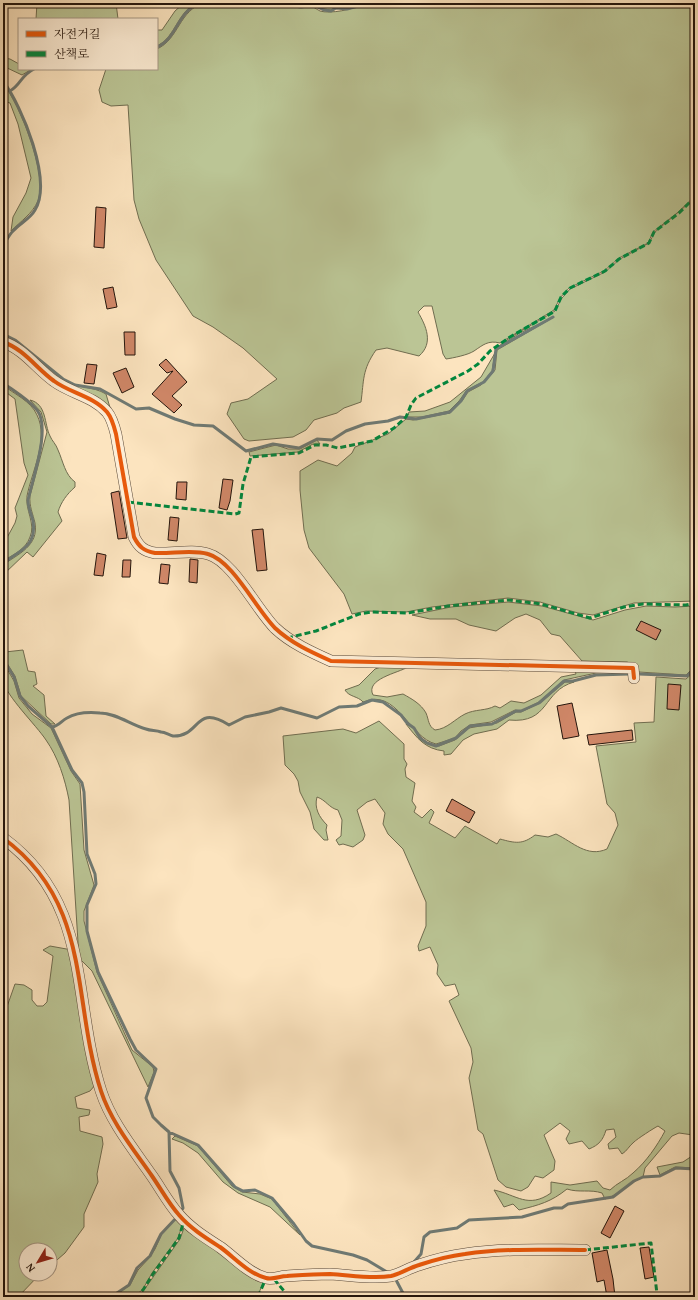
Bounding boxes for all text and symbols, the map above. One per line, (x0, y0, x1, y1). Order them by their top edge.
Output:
legend (18, 18, 158, 70)
text: 자전거길 (54, 25, 100, 42)
text: 산책로 (54, 45, 89, 62)
north arrow (18, 1242, 58, 1282)
text: N (21, 1260, 39, 1276)

